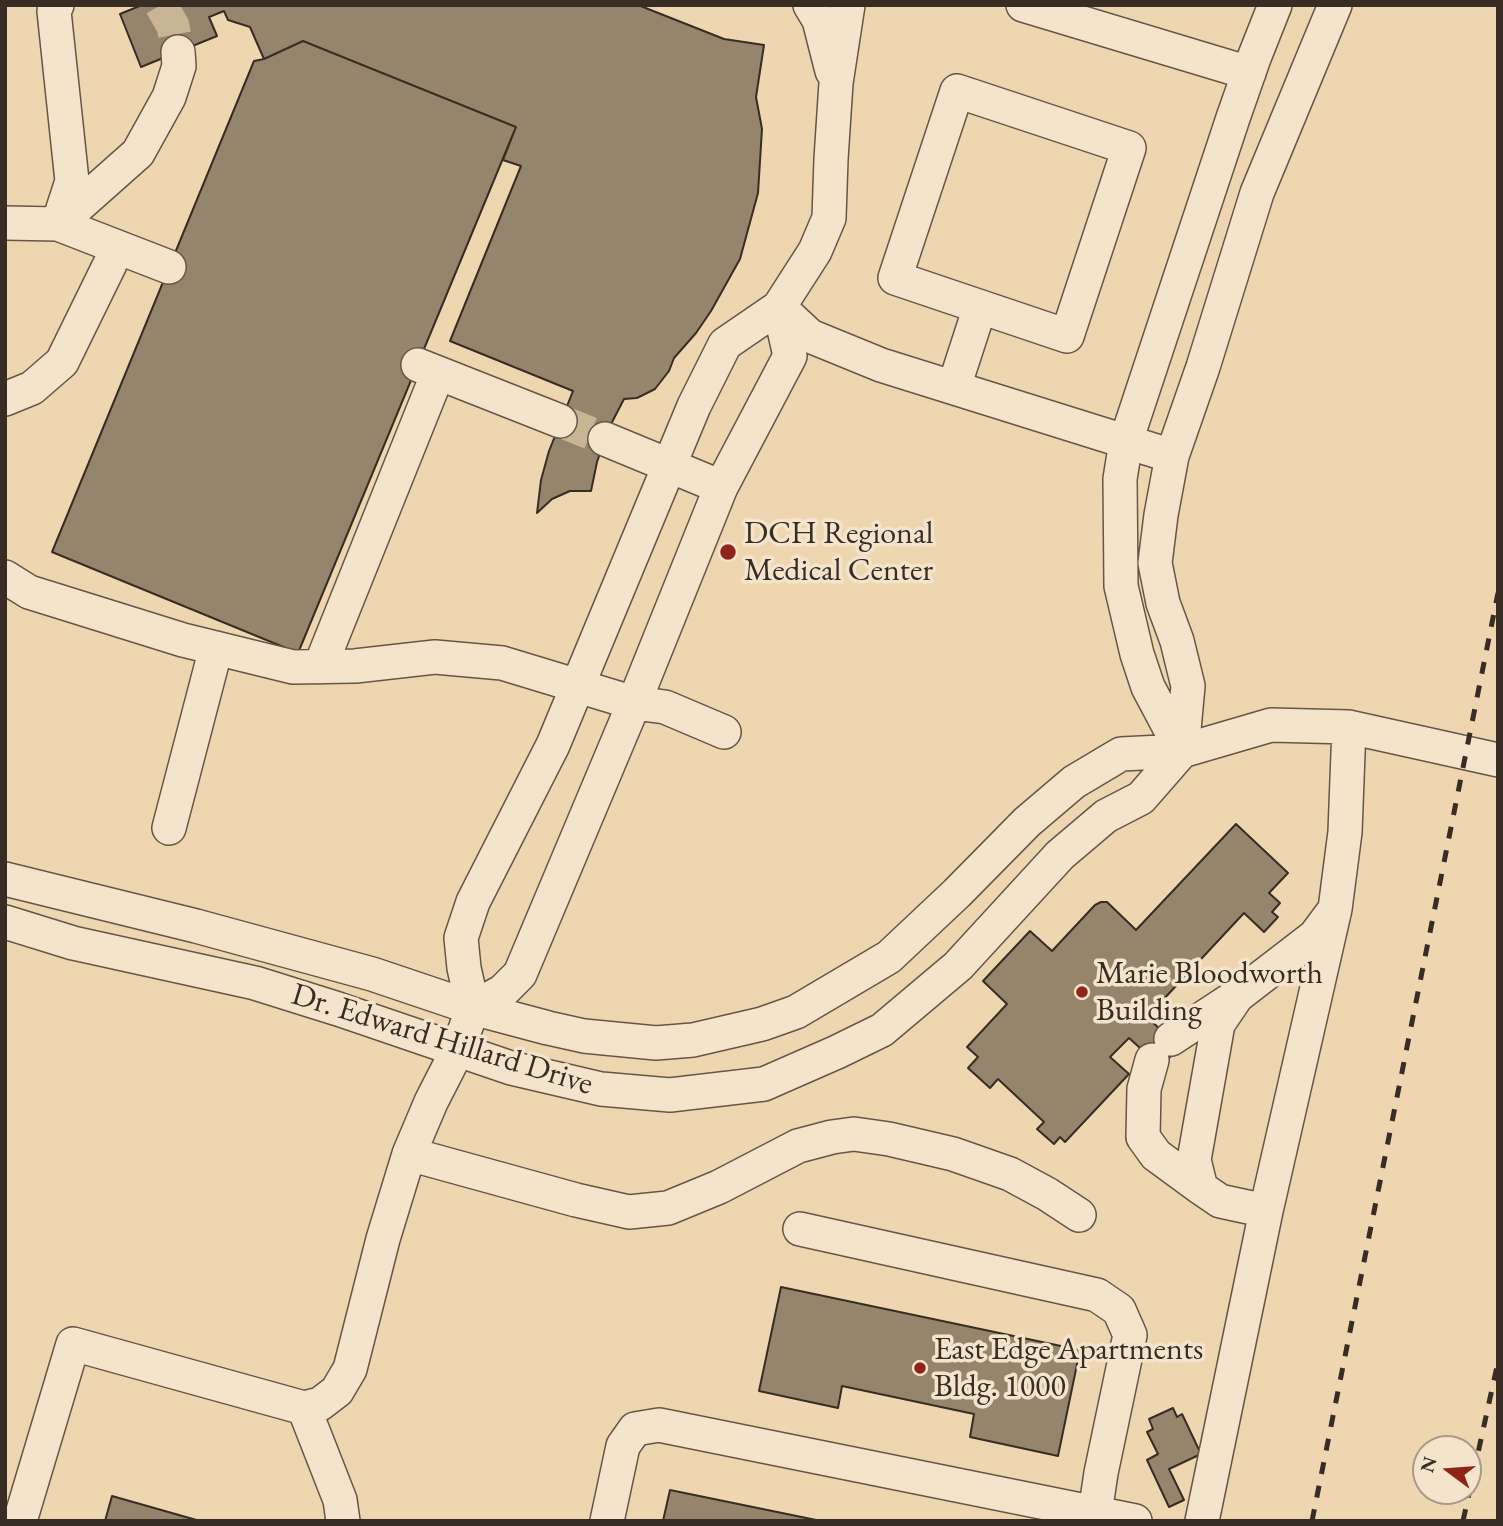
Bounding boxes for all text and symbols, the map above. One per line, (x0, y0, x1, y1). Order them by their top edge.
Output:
place label: DCH Regional Medical Center (744, 515, 933, 590)
marker: DCH Regional Medical Center (718, 542, 738, 562)
place label: Marie Bloodworth Building (1096, 955, 1323, 1030)
street label: Dr. Edward Hillard Drive (287, 976, 597, 1104)
marker: Marie Bloodworth Building (1074, 984, 1090, 1000)
place label: East Edge Apartments Bldg. 1000 (934, 1331, 1203, 1406)
marker: East Edge Apartments Bldg. 1000 (912, 1360, 928, 1376)
north arrow (1412, 1435, 1482, 1505)
text: N (1414, 1454, 1442, 1475)

